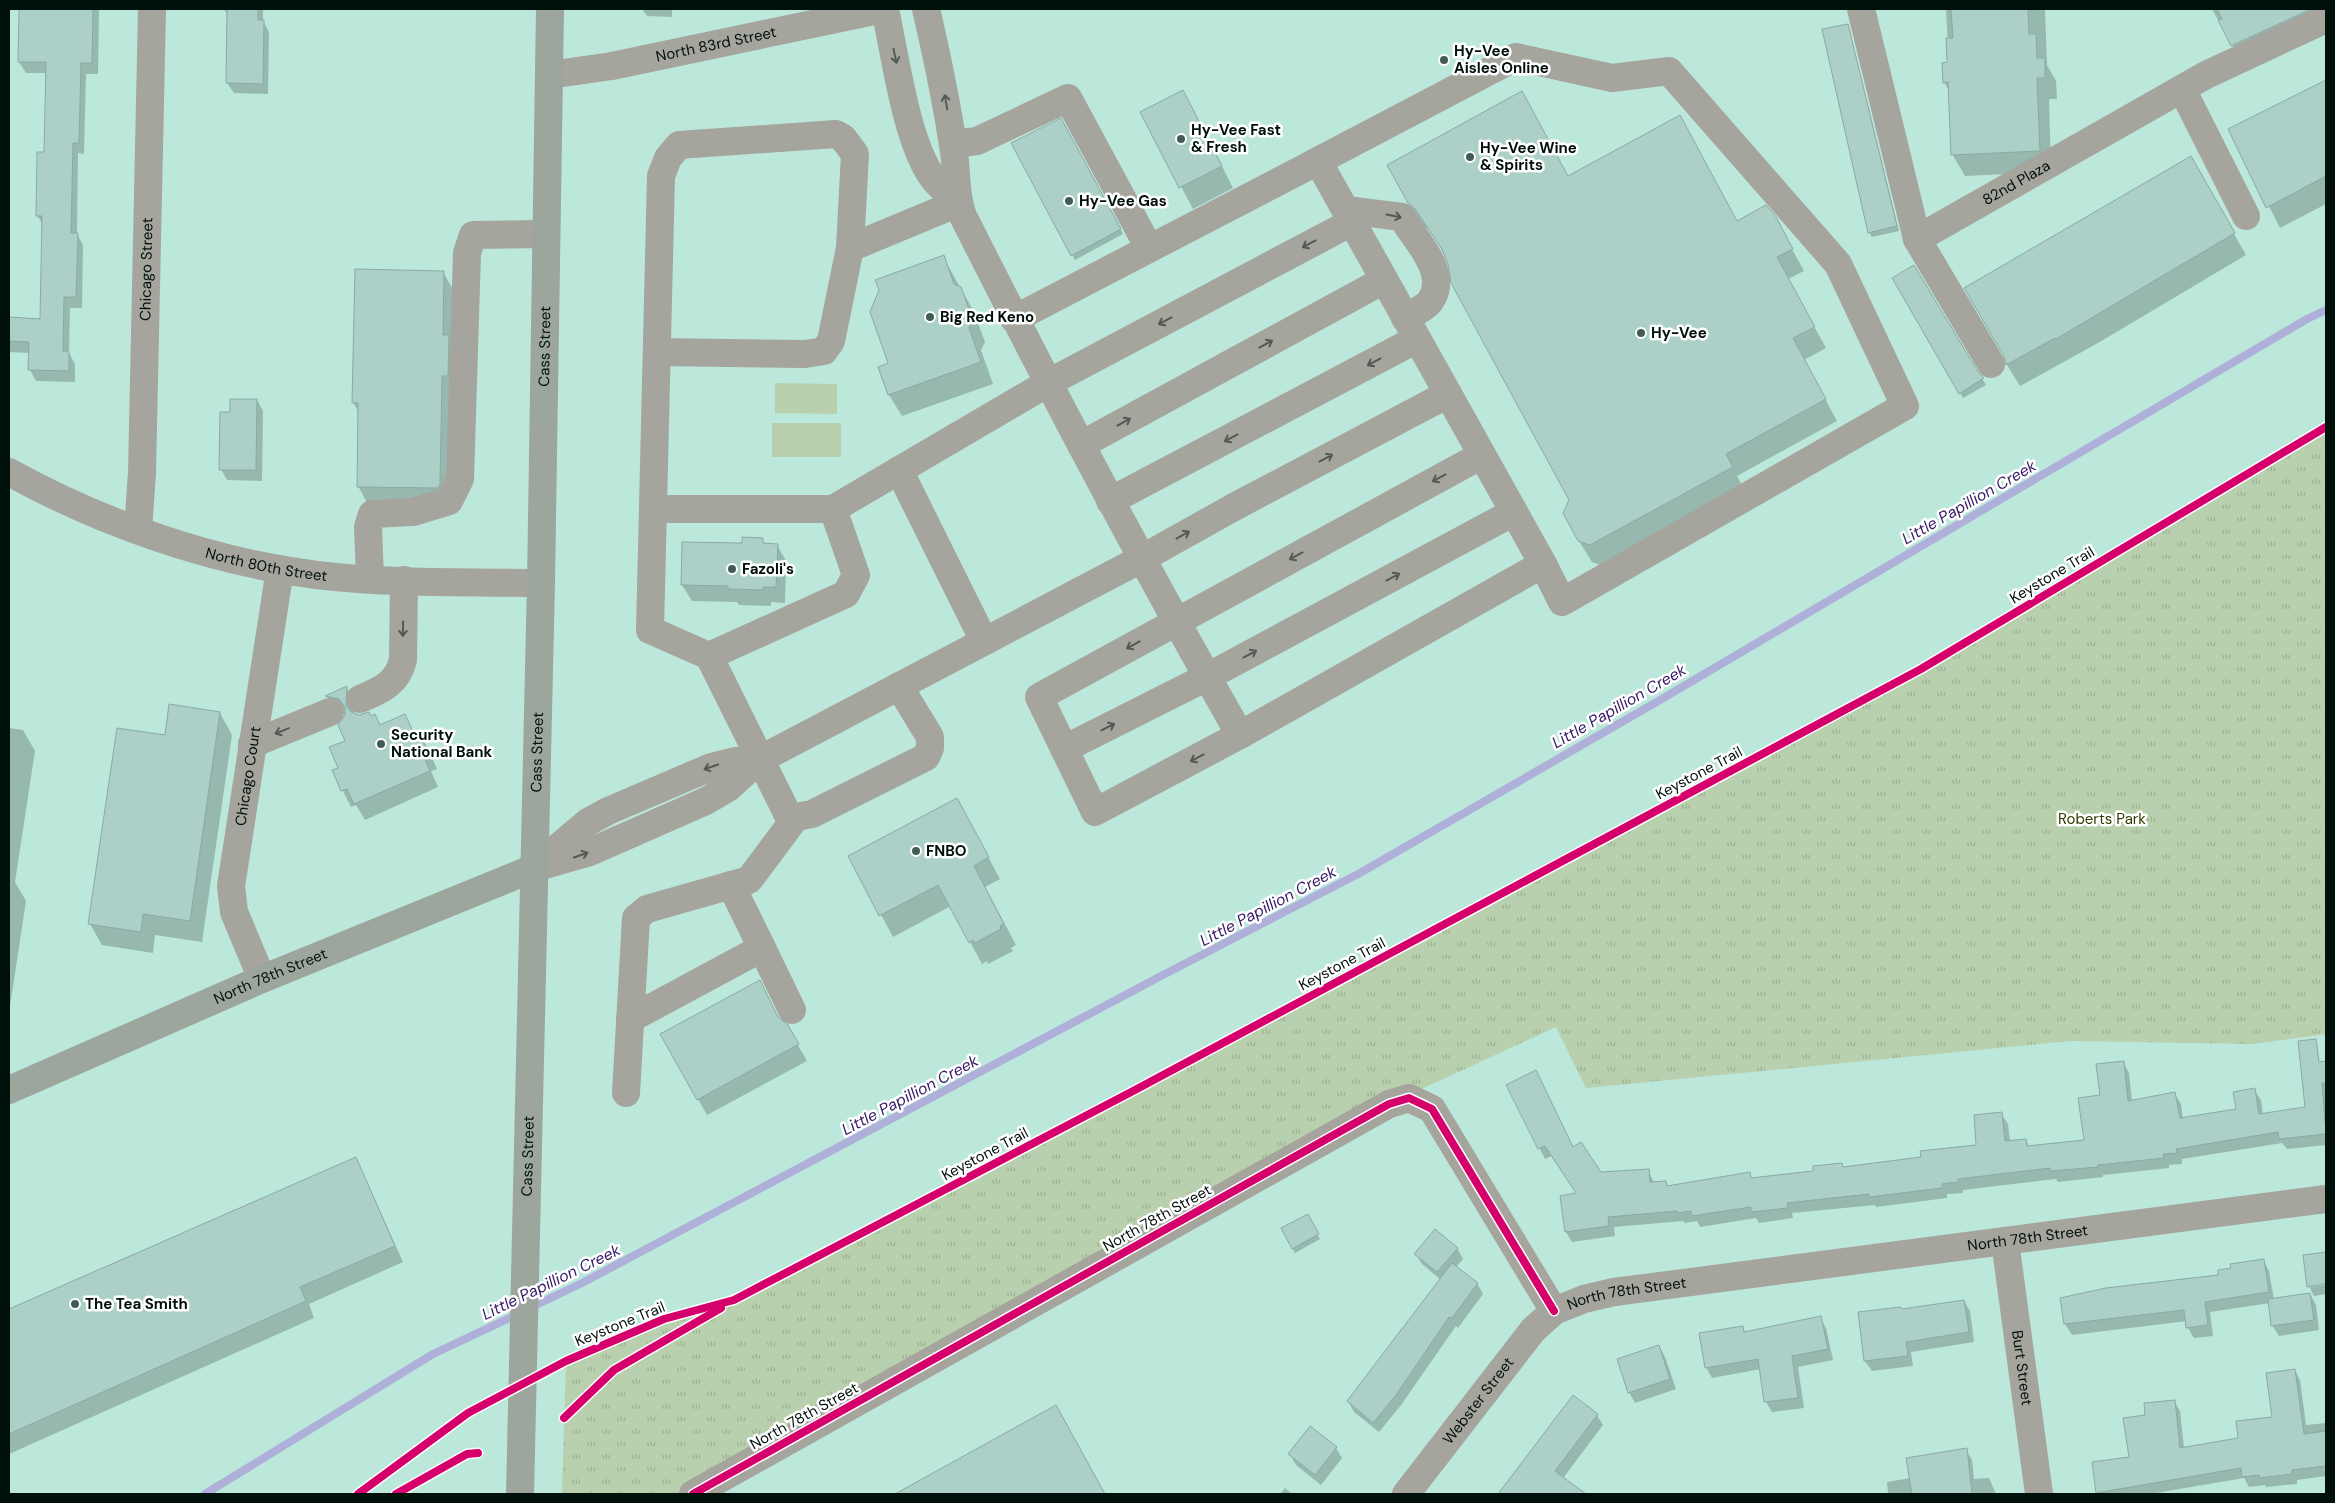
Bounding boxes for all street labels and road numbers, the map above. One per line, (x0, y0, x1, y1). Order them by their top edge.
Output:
street label: North 83rd Street (654, 22, 778, 67)
street label: 82nd Plaza (1979, 155, 2054, 210)
street label: Chicago Street (135, 217, 158, 321)
street label: Cass Street (534, 306, 555, 387)
street label: Keystone Trail (2006, 542, 2098, 608)
street label: North 80th Street (203, 543, 328, 586)
street label: Cass Street (526, 712, 548, 793)
street label: Chicago Court (230, 725, 266, 827)
street label: Keystone Trail (1652, 742, 1746, 804)
street label: Keystone Trail (1295, 933, 1389, 995)
street label: North 78th Street (210, 943, 330, 1009)
street label: Cass Street (517, 1115, 539, 1197)
street label: Keystone Trail (938, 1123, 1032, 1185)
street label: North 78th Street (1099, 1180, 1215, 1256)
street label: North 78th Street (1966, 1220, 2089, 1256)
street label: North 78th Street (1564, 1273, 1688, 1315)
street label: Keystone Trail (572, 1297, 668, 1351)
street label: Burt Street (2007, 1329, 2037, 1407)
street label: Webster Street (1438, 1353, 1518, 1448)
street label: North 78th Street (746, 1378, 862, 1454)

